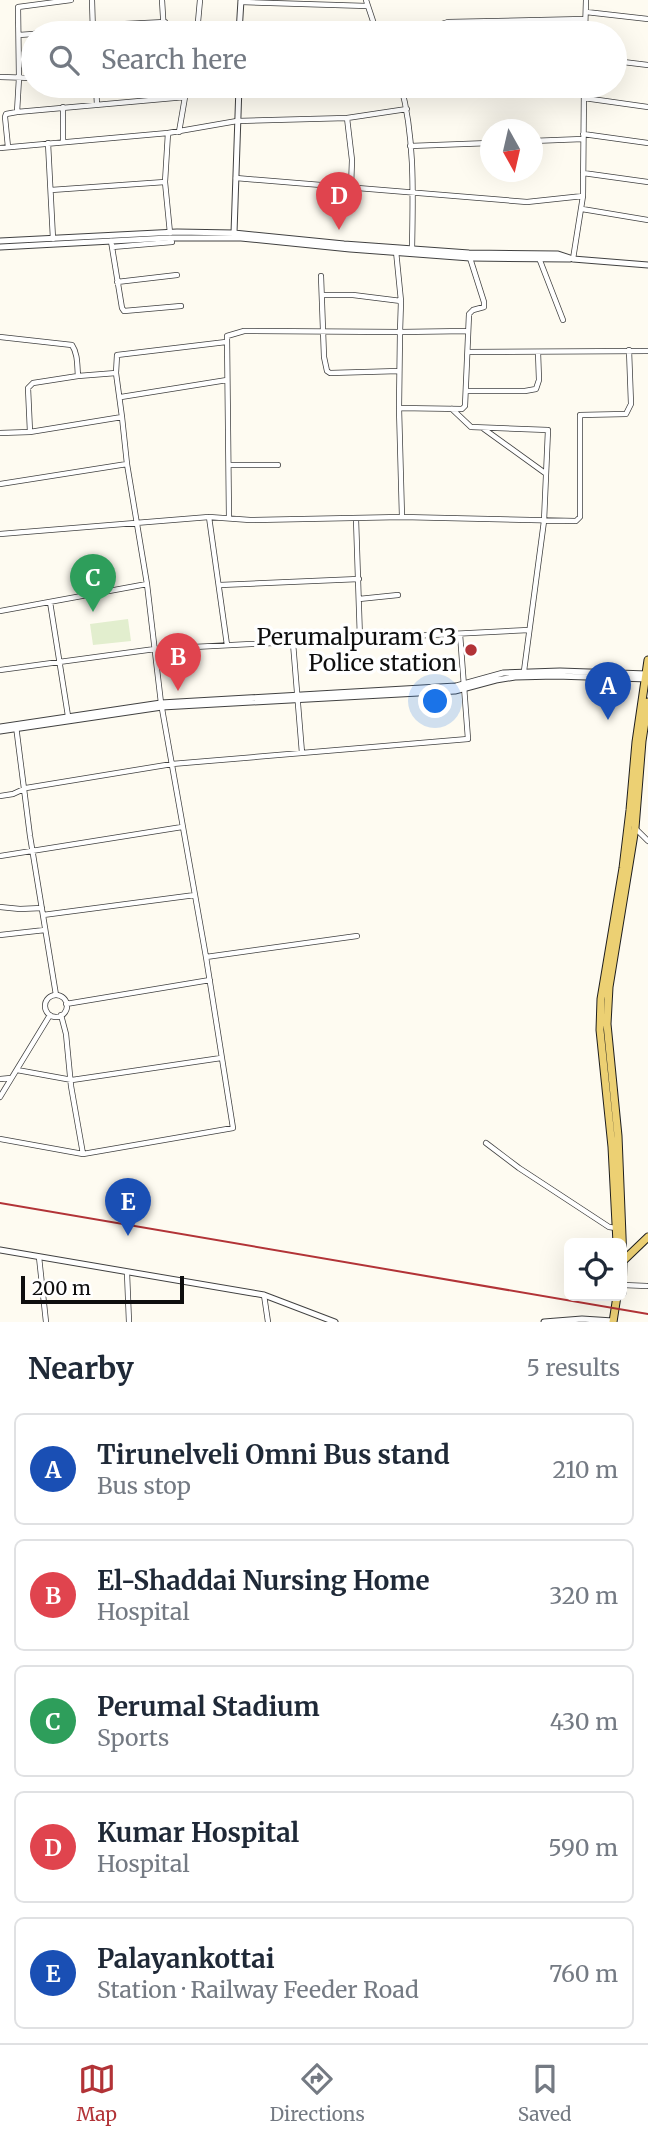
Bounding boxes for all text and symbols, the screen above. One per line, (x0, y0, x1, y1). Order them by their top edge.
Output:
search box (21, 21, 627, 98)
icon: search (45, 41, 83, 79)
text: Search here (101, 43, 247, 76)
north arrow (480, 119, 543, 182)
pin: D (316, 172, 362, 230)
pin: C (70, 554, 116, 612)
place label: Perumalpuram C3 Police station (257, 622, 457, 677)
pin: B (155, 633, 201, 691)
marker: Perumalpuram C3 Police station (463, 642, 479, 658)
pin: A (585, 662, 631, 720)
your location (418, 684, 452, 718)
pin: E (105, 1178, 151, 1236)
map controls (564, 1238, 627, 1301)
button: locate (564, 1238, 627, 1301)
scale bar (21, 1273, 184, 1305)
text: 200 m (32, 1276, 91, 1300)
text: Nearby (28, 1349, 134, 1387)
text: 5 results (526, 1353, 620, 1382)
text: Tirunelveli Omni Bus stand (97, 1438, 450, 1471)
text: A (45, 1455, 61, 1484)
text: 210 m (553, 1455, 618, 1484)
text: Bus stop (97, 1471, 191, 1500)
text: El-Shaddai Nursing Home (97, 1564, 430, 1597)
text: B (45, 1581, 61, 1610)
text: 320 m (549, 1581, 618, 1610)
text: Hospital (97, 1597, 190, 1626)
text: Perumal Stadium (97, 1690, 320, 1723)
text: C (45, 1707, 61, 1736)
text: 430 m (550, 1707, 618, 1736)
text: Sports (97, 1723, 169, 1752)
text: Kumar Hospital (97, 1816, 299, 1849)
text: D (44, 1833, 62, 1862)
text: 590 m (548, 1833, 618, 1862)
text: Hospital (97, 1849, 190, 1878)
text: Palayankottai (97, 1942, 275, 1975)
text: E (45, 1959, 61, 1988)
text: 760 m (549, 1959, 618, 1988)
text: Station · Railway Feeder Road (97, 1975, 419, 2004)
tab: Map (76, 2060, 117, 2126)
tab: Directions (270, 2060, 365, 2126)
tab: Saved (518, 2060, 572, 2126)

